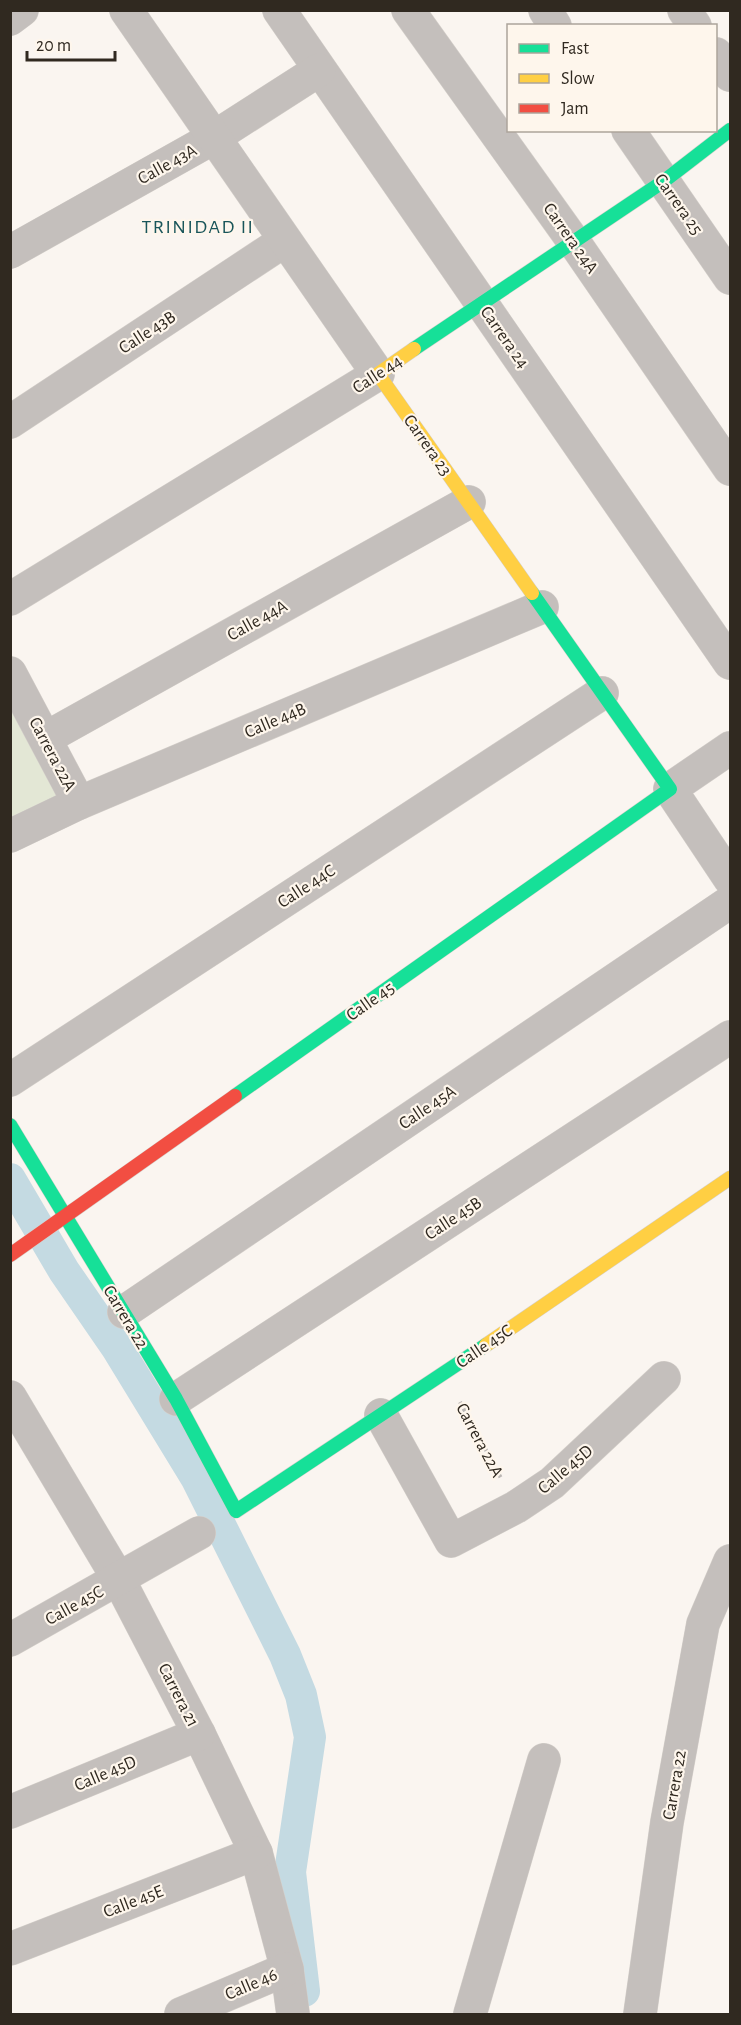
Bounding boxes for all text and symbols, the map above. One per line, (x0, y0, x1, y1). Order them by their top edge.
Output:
scale bar (27, 24, 116, 62)
legend (507, 24, 717, 132)
text: 20 m (36, 37, 71, 55)
text: Fast (561, 40, 589, 58)
text: Slow (561, 70, 594, 88)
text: Jam (561, 100, 589, 118)
street label: Calle 43A (135, 141, 200, 188)
street label: Carrera 25 (651, 171, 706, 238)
street label: Carrera 24A (539, 200, 601, 278)
district label: TRINIDAD II (142, 217, 254, 237)
street label: Carrera 24 (476, 303, 532, 372)
street label: Calle 43B (116, 308, 179, 358)
street label: Calle 44 (350, 352, 406, 397)
street label: Carrera 23 (400, 412, 455, 479)
street label: Calle 44A (224, 597, 291, 645)
street label: Calle 44B (242, 700, 309, 742)
street label: Carrera 22A (25, 714, 79, 795)
street label: Calle 44C (275, 862, 339, 912)
street label: Calle 45 (343, 979, 398, 1025)
street label: Calle 45A (396, 1082, 460, 1133)
street label: Calle 45B (422, 1194, 485, 1244)
street label: Carrera 22 (99, 1283, 151, 1352)
street label: Calle 45C (453, 1322, 516, 1372)
street label: Carrera 22A (452, 1400, 506, 1481)
street label: Calle 45D (535, 1442, 597, 1498)
street label: Calle 45C (42, 1583, 107, 1629)
street label: Carrera 21 (154, 1661, 202, 1730)
street label: Carrera 22 (660, 1749, 690, 1822)
street label: Calle 45D (72, 1753, 139, 1795)
street label: Calle 45E (101, 1882, 166, 1922)
street label: Calle 46 (223, 1966, 280, 2004)

